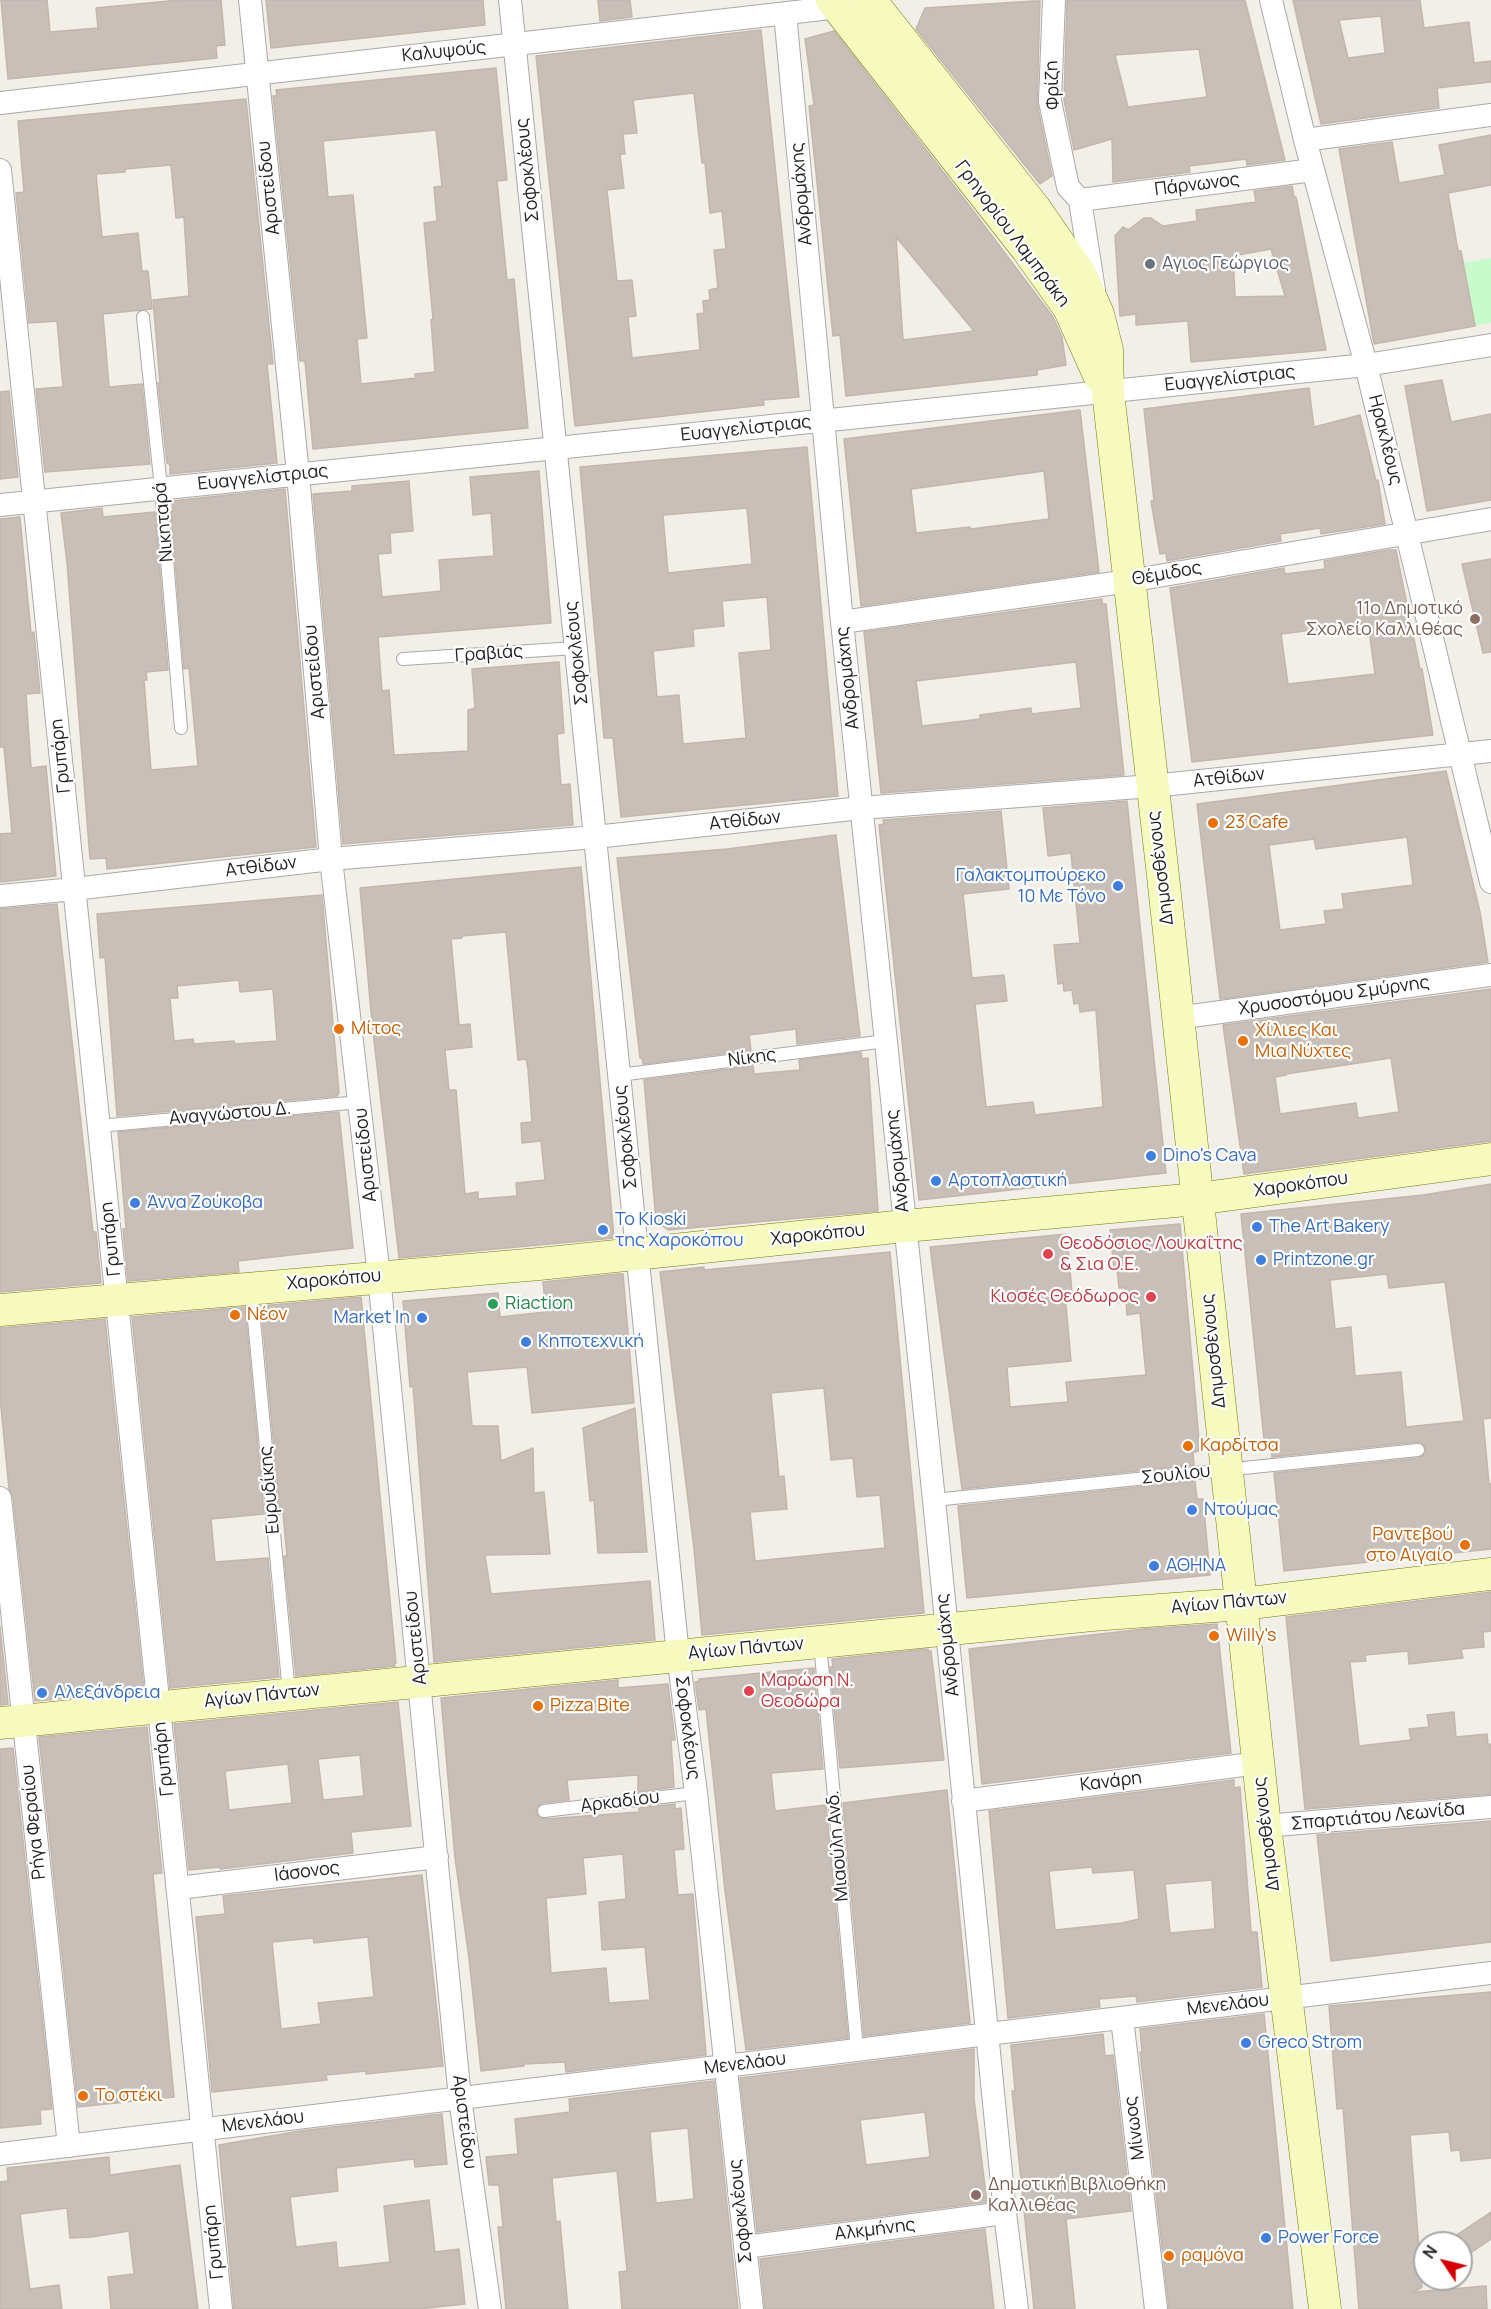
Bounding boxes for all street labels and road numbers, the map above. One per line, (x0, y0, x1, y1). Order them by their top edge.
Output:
street label: Καλυψούς (401, 37, 487, 67)
street label: Φρίζη (1041, 60, 1065, 110)
street label: Σοφοκλέους (512, 117, 544, 223)
street label: Αριστείδου (253, 140, 285, 236)
street label: Ανδρομάχης (787, 142, 817, 246)
street label: Γρηγορίου Λαμπράκη (950, 157, 1074, 311)
street label: Πάρνωνος (1153, 169, 1241, 201)
street label: Ευαγγελίστριας (1164, 361, 1296, 397)
street label: Ηρακλέους (1363, 393, 1407, 487)
street label: Ευαγγελίστριας (680, 411, 812, 447)
street label: Ευαγγελίστριας (197, 460, 329, 496)
street label: Νικηταρά (150, 481, 178, 563)
street label: Θέμιδος (1131, 557, 1203, 591)
street label: Σοφοκλέους (561, 600, 593, 706)
street label: Αριστείδου (300, 624, 330, 720)
street label: Ανδρομάχης (832, 625, 864, 731)
street label: Γραβιάς (454, 641, 524, 667)
street label: Γρυπάρη (46, 718, 76, 794)
street label: Ατθίδων (1192, 764, 1266, 792)
street label: Ατθίδων (708, 807, 782, 835)
street label: Δημοσθένους (1143, 810, 1179, 926)
street label: Ατθίδων (224, 852, 298, 882)
street label: Χρυσοστόμου Σμύρνης (1237, 972, 1431, 1020)
street label: Νίκης (727, 1044, 777, 1072)
street label: Σοφοκλέους (610, 1084, 642, 1190)
street label: Αναγνώστου Δ. (168, 1098, 292, 1130)
street label: Αριστείδου (350, 1107, 382, 1203)
street label: Ανδρομάχης (882, 1108, 914, 1214)
street label: Χαροκόπου (1253, 1168, 1349, 1202)
street label: Γρυπάρη (96, 1201, 126, 1277)
street label: Χαροκόπου (770, 1219, 866, 1251)
street label: Χαροκόπου (286, 1265, 382, 1295)
street label: Δημοσθένους (1197, 1293, 1231, 1409)
street label: Ευρυδίκης (255, 1445, 285, 1535)
street label: Σουλίου (1140, 1461, 1212, 1489)
street label: Αγίων Πάντων (1170, 1587, 1288, 1619)
street label: Αριστείδου (400, 1590, 432, 1686)
street label: Ανδρομάχης (932, 1592, 964, 1698)
street label: Αγίων Πάντων (687, 1633, 805, 1665)
street label: Σοφοκλέους (670, 1675, 704, 1781)
street label: Αγίων Πάντων (203, 1679, 321, 1713)
street label: Γρυπάρη (149, 1721, 179, 1797)
street label: Ρήγα Φεραίου (17, 1763, 51, 1881)
street label: Κανάρη (1079, 1767, 1143, 1797)
street label: Δημοσθένους (1249, 1776, 1285, 1892)
street label: Αρκαδίου (579, 1786, 661, 1818)
street label: Μιαούλη Ανδ. (822, 1790, 854, 1902)
street label: Σπαρτιάτου Λεωνίδα (1290, 1799, 1466, 1835)
street label: Ιάσονος (273, 1857, 341, 1887)
street label: Μενελάου (1186, 1989, 1270, 2021)
street label: Μενελάου (703, 2048, 787, 2080)
street label: Αριστείδου (448, 2074, 480, 2170)
street label: Μίνωος (1120, 2095, 1150, 2161)
street label: Μενελάου (221, 2106, 305, 2138)
street label: Σοφοκλέους (725, 2158, 757, 2264)
street label: Γρυπάρη (199, 2204, 229, 2280)
street label: Αλκμήνης (833, 2214, 917, 2246)

